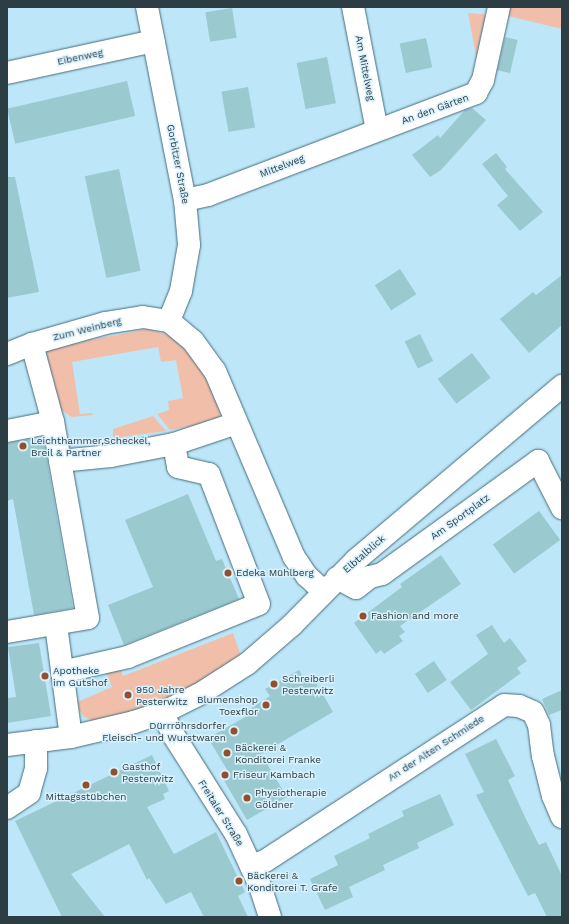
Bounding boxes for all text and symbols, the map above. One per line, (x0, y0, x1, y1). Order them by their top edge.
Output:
street label: Am Mittelweg (353, 34, 377, 102)
street label: Eibenweg (56, 46, 104, 68)
street label: An den Gärten (400, 91, 470, 127)
street label: Gorbitzer Straße (164, 123, 192, 205)
street label: Mittelweg (258, 152, 306, 180)
street label: Zum Weinberg (51, 315, 123, 343)
place label: Leichthammer,Scheckel, Breil & Partner (31, 434, 150, 458)
marker: Leichthammer,Scheckel, Breil & Partner (18, 441, 28, 451)
street label: Am Sportplatz (428, 491, 492, 543)
street label: Elbtalblick (341, 532, 387, 576)
place label: Edeka Mühlberg (236, 567, 314, 579)
marker: Edeka Mühlberg (223, 568, 233, 578)
place label: Fashion and more (371, 610, 459, 622)
marker: Fashion and more (358, 611, 368, 621)
place label: Apotheke im Gutshof (53, 664, 107, 688)
marker: Apotheke im Gutshof (40, 671, 50, 681)
place label: Schreiberli Pesterwitz (282, 672, 334, 696)
marker: Schreiberli Pesterwitz (269, 679, 279, 689)
place label: 950 Jahre Pesterwitz (136, 683, 188, 706)
marker: 950 Jahre Pesterwitz (123, 690, 133, 700)
place label: Blumenshop Toexflor (197, 693, 258, 716)
marker: Blumenshop Toexflor (261, 700, 271, 710)
street label: An der Alten Schmiede (385, 712, 487, 784)
place label: Dürrröhrsdorfer Fleisch- und Wurstwaren (102, 719, 226, 742)
marker: Dürrröhrsdorfer Fleisch- und Wurstwaren (229, 726, 239, 736)
place label: Bäckerei & Konditorei Franke (235, 741, 321, 764)
marker: Bäckerei & Konditorei Franke (222, 748, 232, 758)
place label: Gasthof Pesterwitz (122, 760, 174, 784)
marker: Gasthof Pesterwitz (109, 767, 119, 777)
place label: Friseur Kambach (233, 769, 315, 781)
marker: Friseur Kambach (220, 770, 230, 780)
street label: Freitaler Straße (196, 777, 246, 849)
marker: Mittagsstübchen (81, 780, 91, 790)
place label: Physiotherapie Göldner (255, 786, 326, 810)
place label: Mittagsstübchen (46, 791, 126, 803)
marker: Physiotherapie Göldner (242, 793, 252, 803)
place label: Bäckerei & Konditorei T. Grafe (247, 869, 338, 892)
marker: Bäckerei & Konditorei T. Grafe (234, 876, 244, 886)

